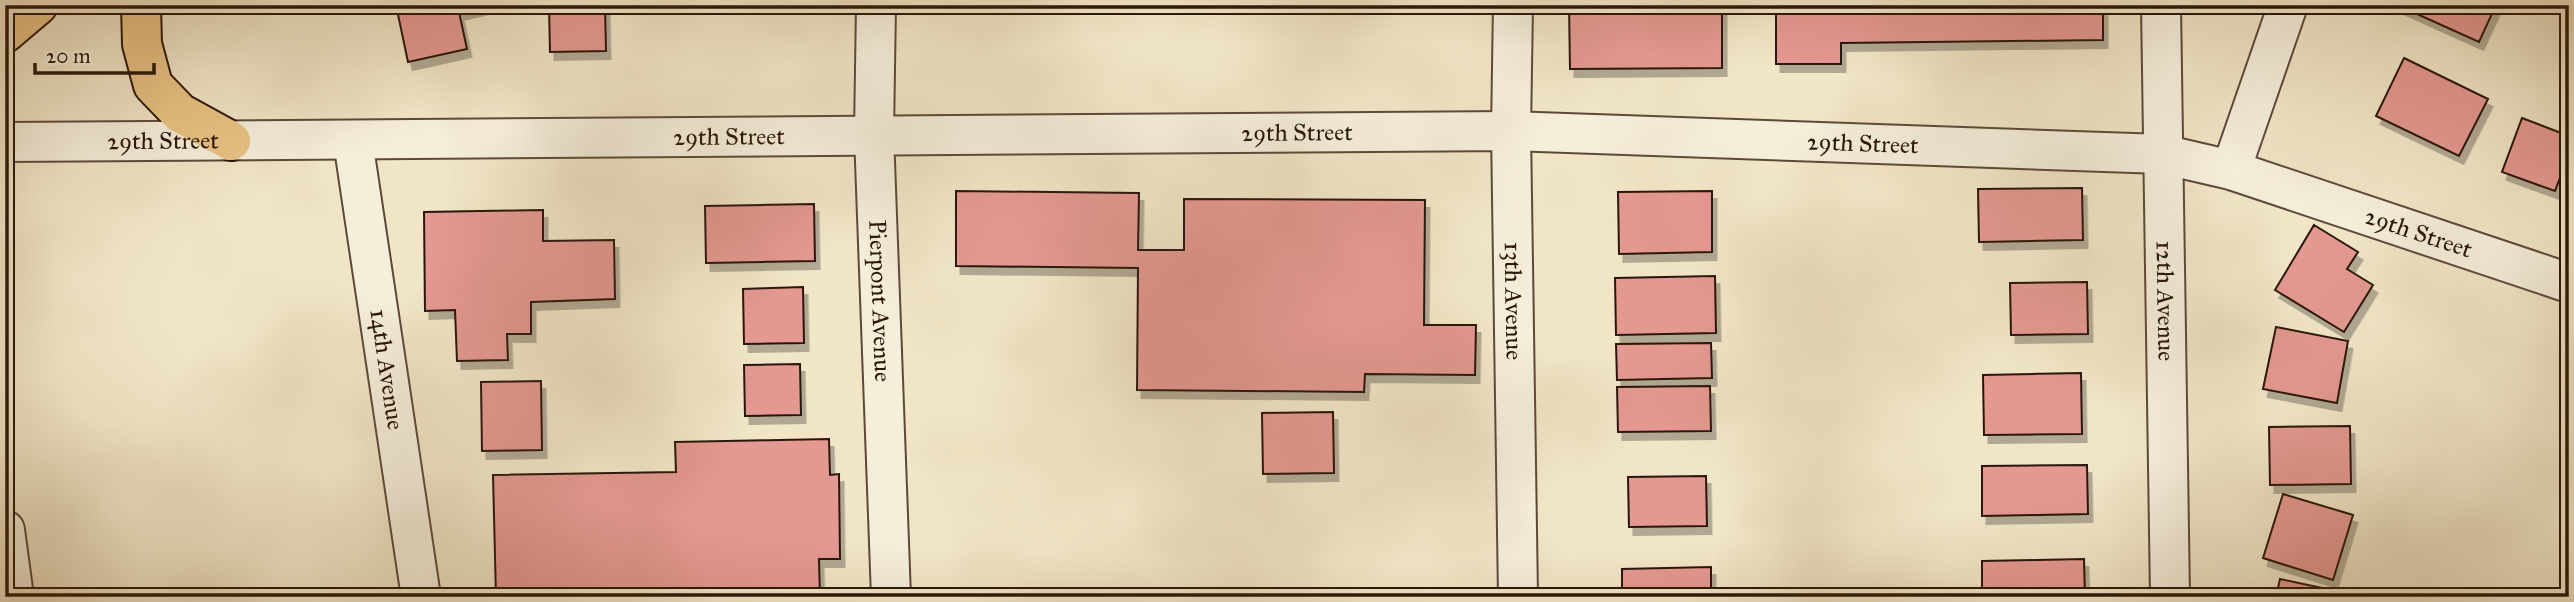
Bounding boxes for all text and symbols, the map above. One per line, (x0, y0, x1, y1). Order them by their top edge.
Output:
scale bar (35, 32, 154, 76)
text: 20 m (46, 43, 91, 69)
street label: 29th Street (1241, 117, 1353, 148)
street label: 29th Street (673, 121, 785, 152)
street label: 29th Street (107, 125, 219, 156)
street label: 29th Street (1807, 126, 1919, 160)
street label: 29th Street (2361, 201, 2477, 265)
street label: Pierpont Avenue (862, 219, 898, 382)
street label: 12th Avenue (2150, 241, 2181, 361)
street label: 13th Avenue (1498, 242, 1529, 360)
street label: 14th Avenue (363, 307, 411, 432)

